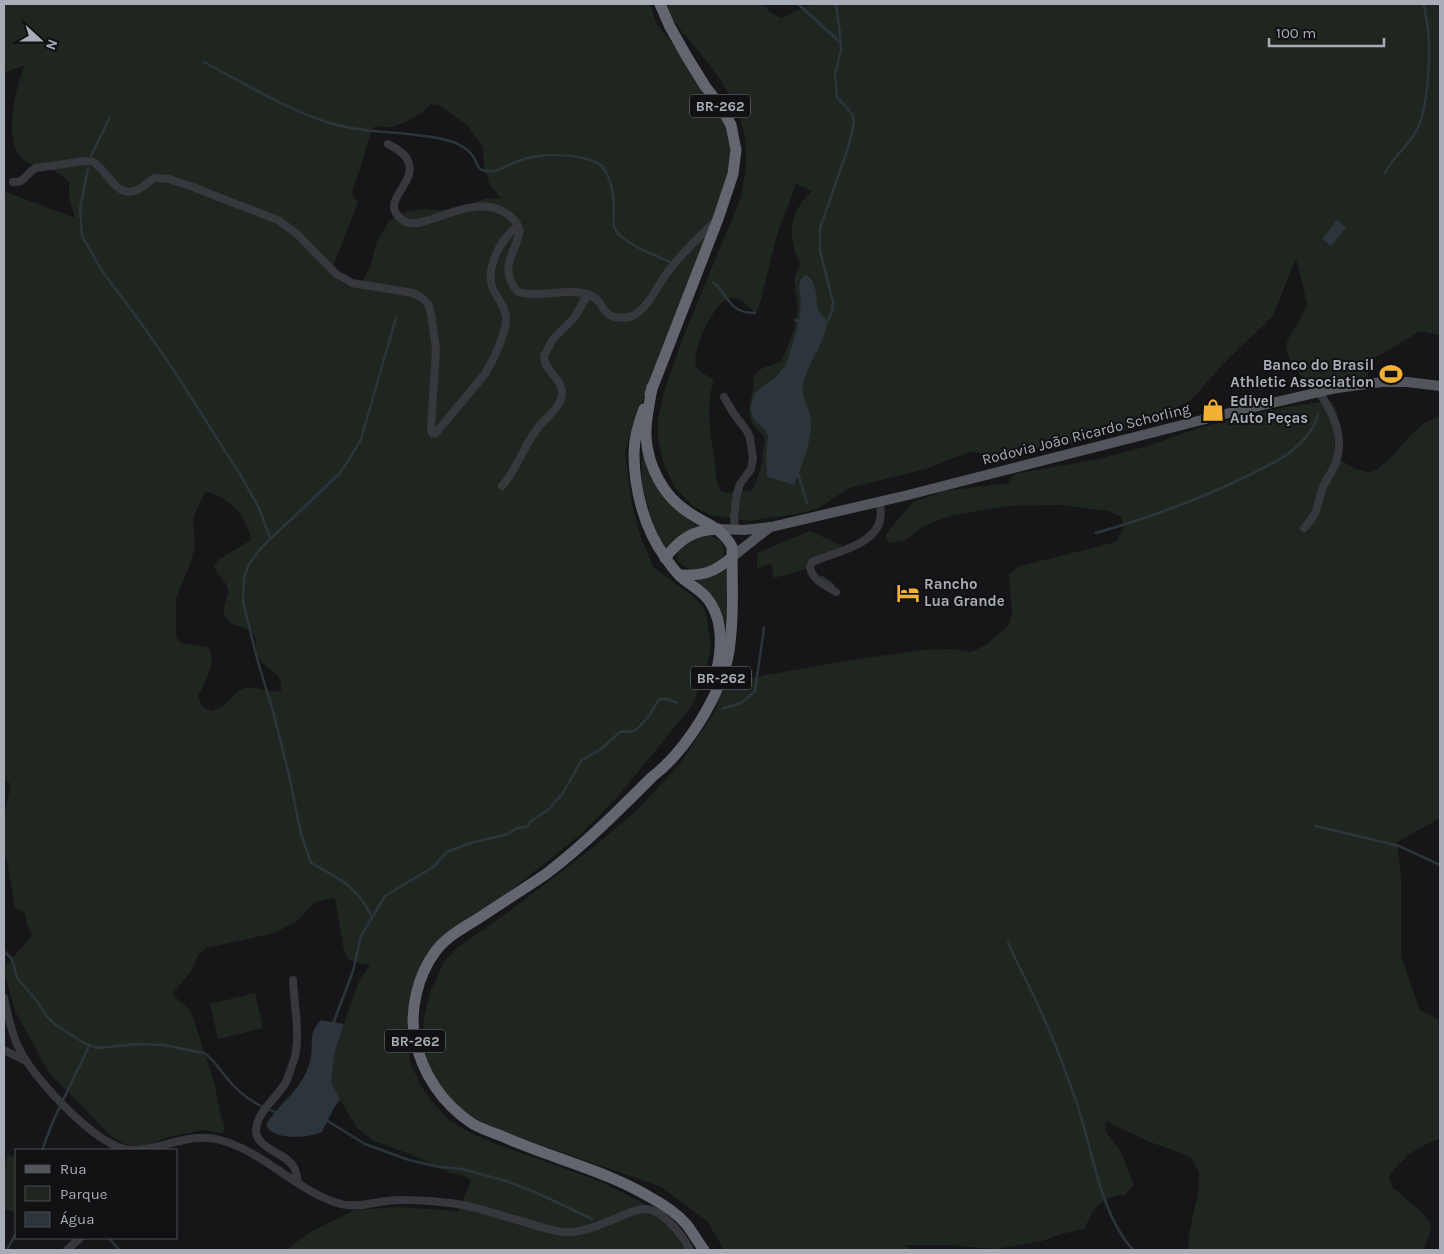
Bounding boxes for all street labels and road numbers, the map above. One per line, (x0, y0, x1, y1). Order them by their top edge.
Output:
road number: BR-262 (690, 94, 750, 118)
street label: Rodovia João Ricardo Schorling (980, 399, 1192, 469)
road number: BR-262 (691, 666, 751, 690)
road number: BR-262 (385, 1030, 445, 1052)

